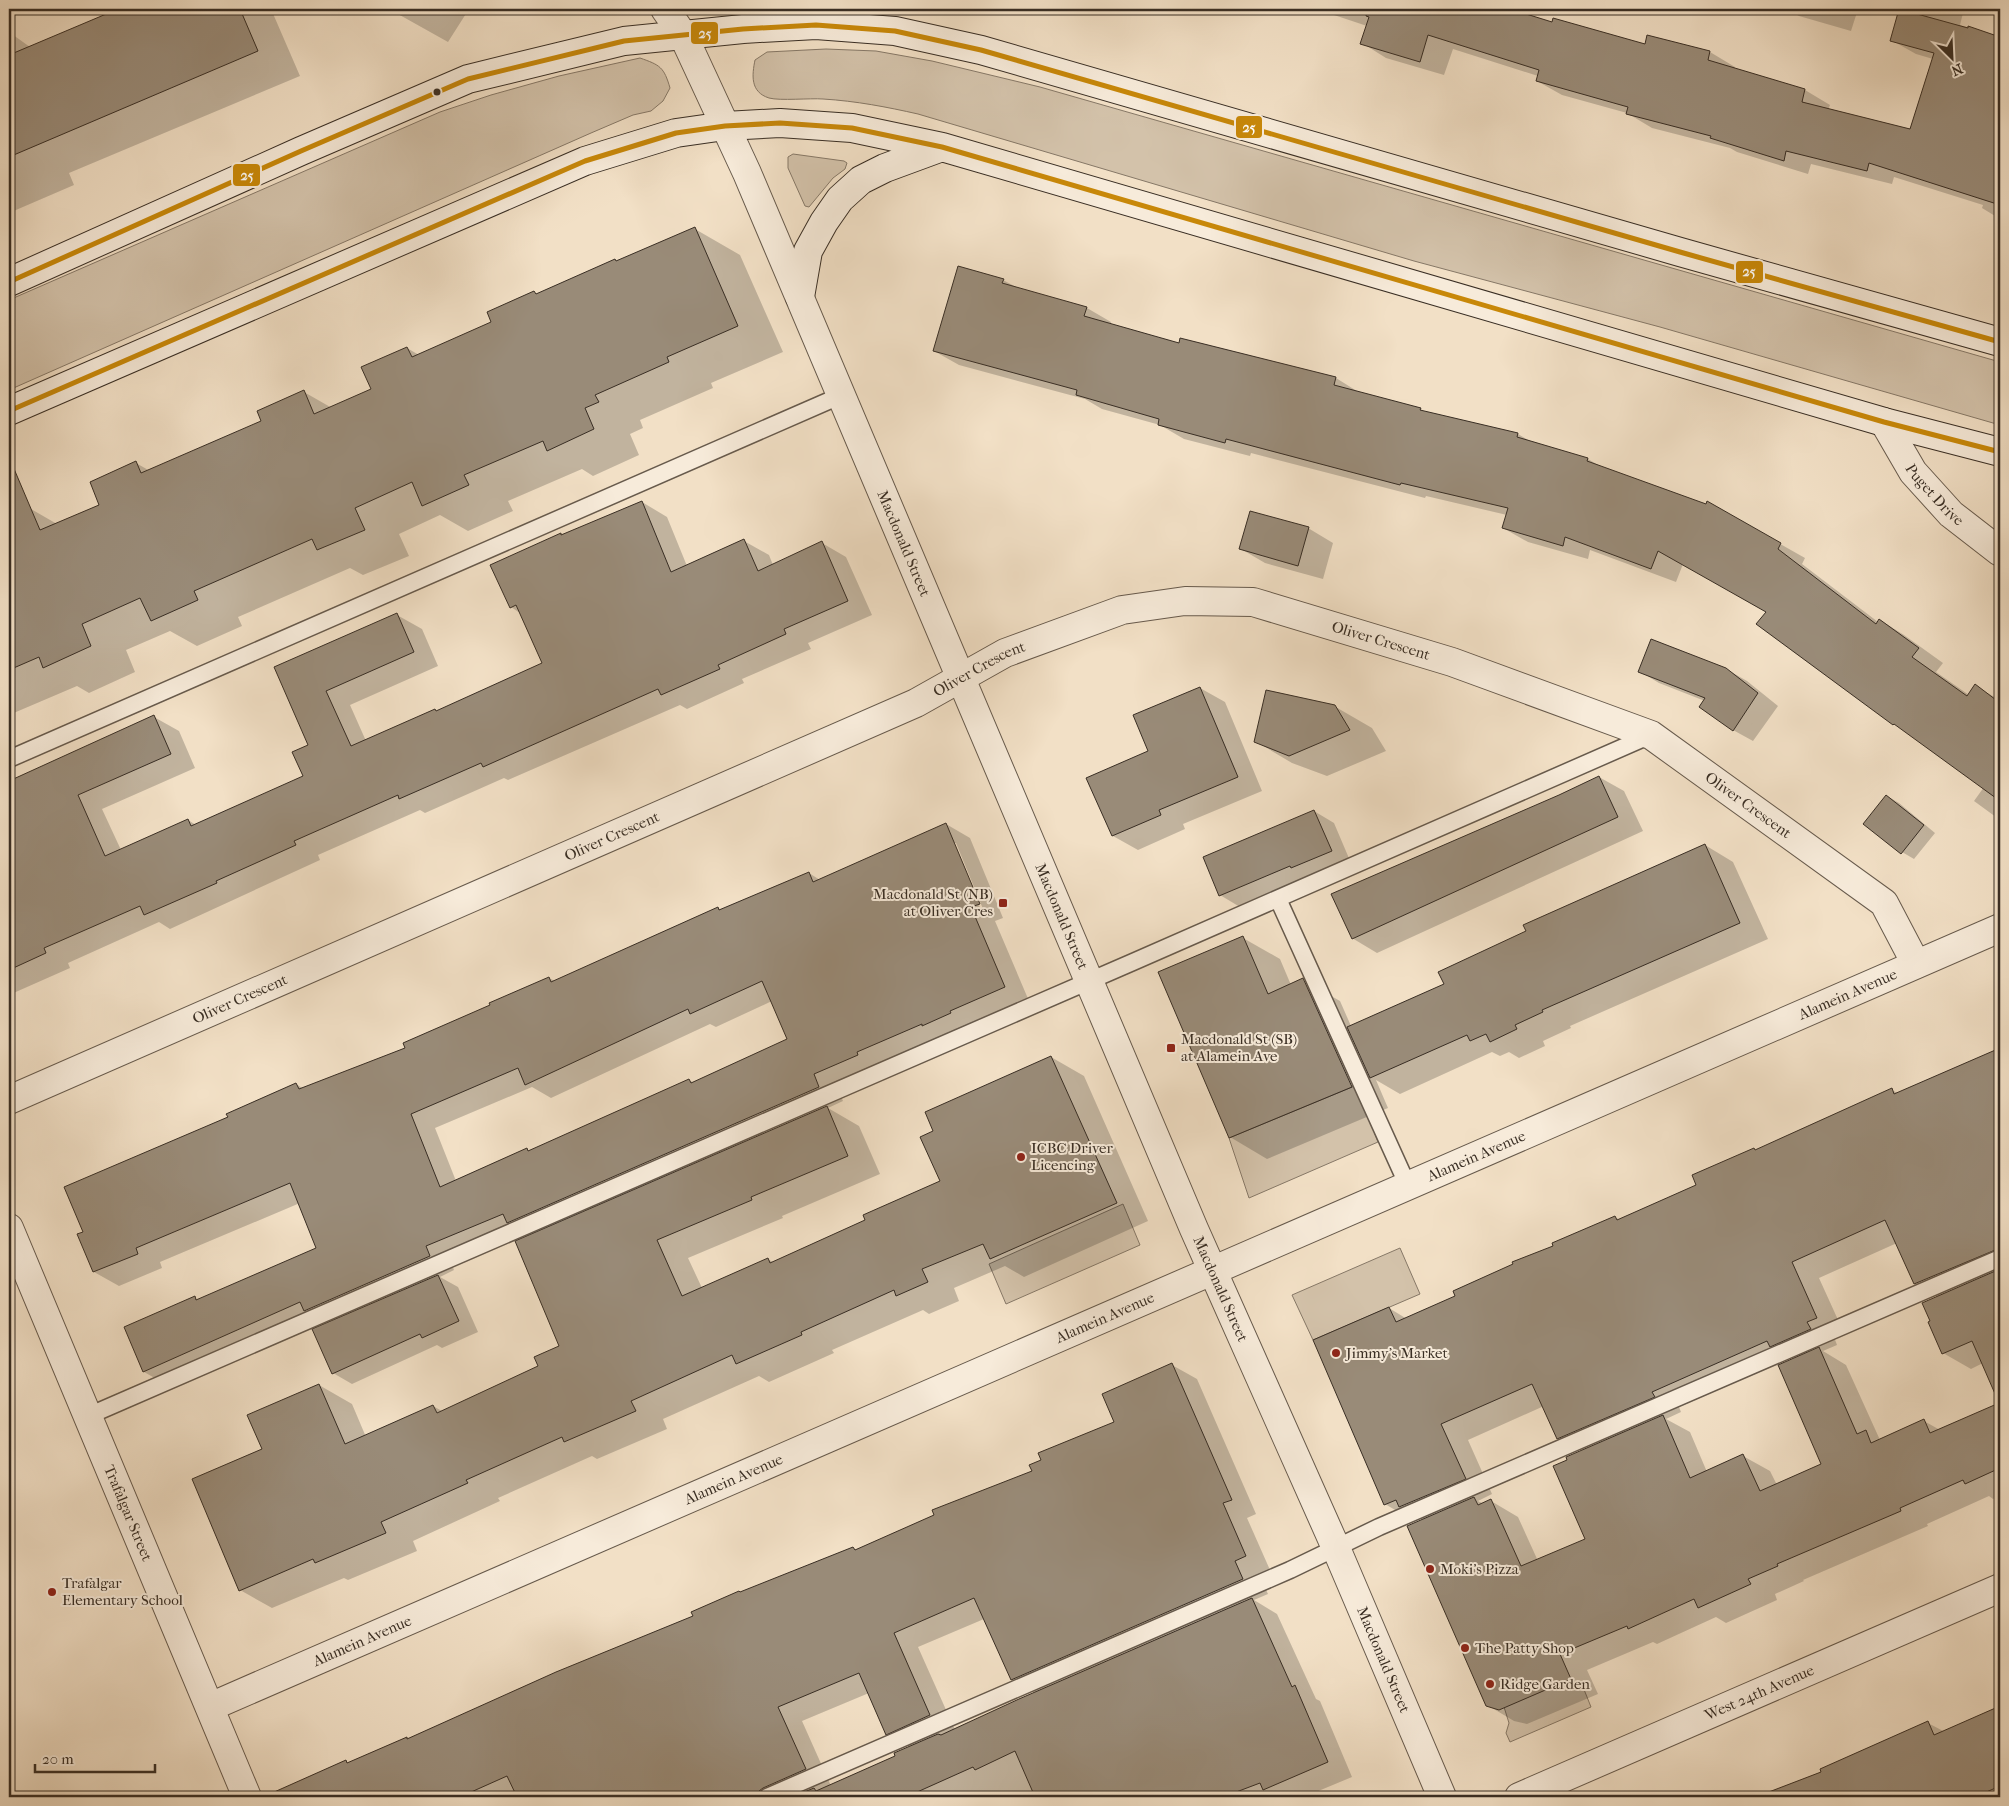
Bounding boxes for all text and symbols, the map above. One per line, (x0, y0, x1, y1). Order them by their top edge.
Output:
line badge: 25 (690, 21, 719, 45)
text: 25 (698, 25, 712, 42)
north arrow (1926, 32, 1976, 82)
text: N (1948, 59, 1965, 79)
unlabelled marker (432, 87, 442, 97)
line badge: 25 (1235, 115, 1263, 139)
text: 25 (1242, 119, 1256, 136)
line badge: 25 (232, 163, 261, 187)
text: 25 (240, 167, 254, 184)
line badge: 25 (1735, 260, 1764, 284)
text: 25 (1742, 263, 1756, 280)
street label: Puget Drive (1901, 461, 1968, 530)
street label: Macdonald Street (873, 488, 935, 600)
street label: Oliver Crescent (1330, 617, 1433, 664)
street label: Oliver Crescent (930, 637, 1028, 701)
street label: Oliver Crescent (1702, 768, 1795, 842)
street label: Oliver Crescent (562, 807, 663, 865)
street label: Macdonald Street (1031, 861, 1092, 973)
place label: Macdonald St (NB) at Oliver Cres (873, 885, 993, 920)
marker: Macdonald St (NB) at Oliver Cres (997, 897, 1009, 909)
street label: Alamein Avenue (1795, 965, 1900, 1024)
street label: Oliver Crescent (190, 970, 291, 1028)
place label: Macdonald St (SB) at Alamein Ave (1181, 1030, 1297, 1065)
marker: Macdonald St (SB) at Alamein Ave (1165, 1042, 1177, 1054)
street label: Alamein Avenue (1423, 1126, 1529, 1186)
place label: ICBC Driver Licencing (1031, 1139, 1114, 1174)
marker: ICBC Driver Licencing (1015, 1151, 1027, 1163)
street label: Macdonald Street (1189, 1233, 1252, 1345)
street label: Alamein Avenue (1052, 1288, 1157, 1347)
place label: Jimmy's Market (1345, 1344, 1448, 1362)
marker: Jimmy's Market (1330, 1347, 1342, 1359)
street label: Alamein Avenue (681, 1450, 786, 1509)
street label: Trafalgar Street (100, 1462, 157, 1564)
place label: Moki's Pizza (1440, 1560, 1520, 1578)
marker: Moki's Pizza (1424, 1563, 1436, 1575)
place label: Trafalgar Elementary School (62, 1574, 183, 1609)
marker: Trafalgar Elementary School (46, 1586, 58, 1598)
street label: Macdonald Street (1353, 1604, 1414, 1716)
street label: Alamein Avenue (309, 1611, 415, 1670)
place label: The Patty Shop (1475, 1639, 1574, 1657)
marker: The Patty Shop (1459, 1642, 1471, 1654)
street label: West 24th Avenue (1701, 1661, 1817, 1725)
place label: Ridge Garden (1500, 1675, 1590, 1693)
marker: Ridge Garden (1484, 1678, 1496, 1690)
scale bar (35, 1741, 155, 1773)
text: 20 m (42, 1750, 74, 1768)

